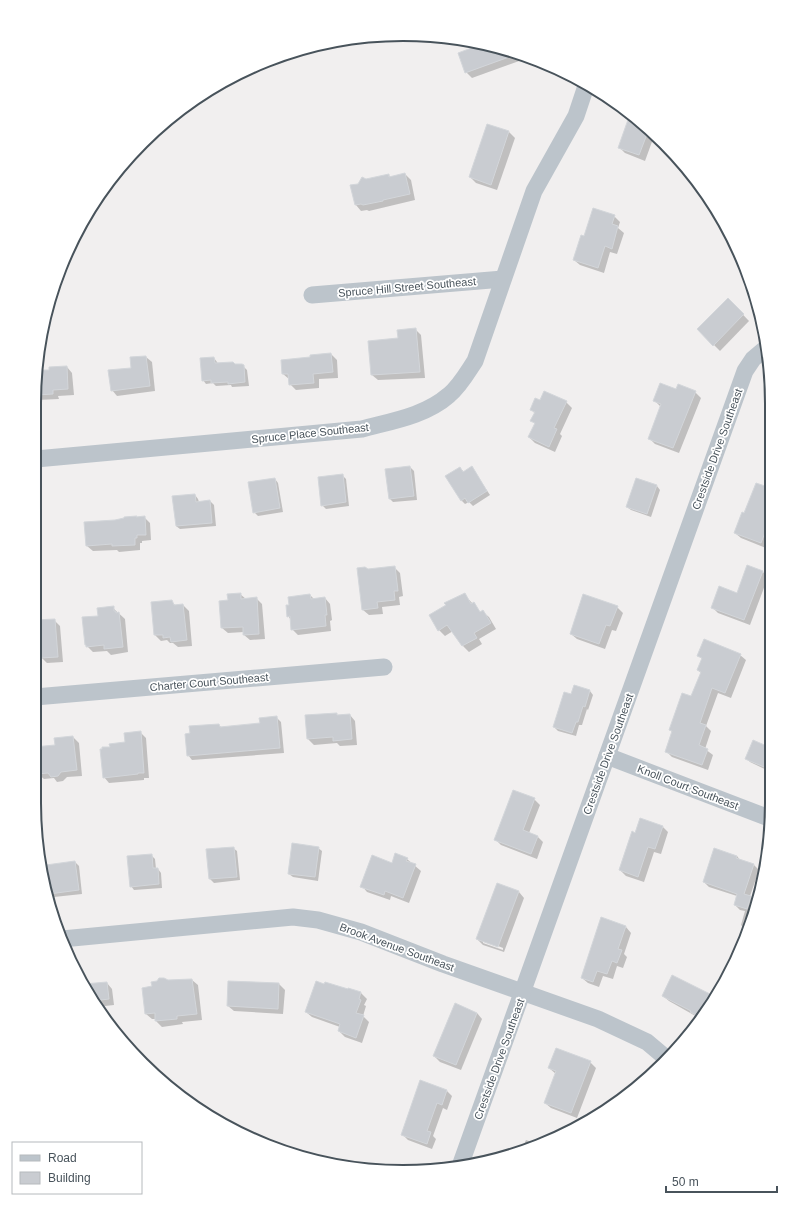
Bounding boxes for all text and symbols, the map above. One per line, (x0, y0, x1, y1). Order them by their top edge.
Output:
street label: Spruce Hill Street Southeast (338, 275, 476, 299)
street label: Crestside Drive Southeast (690, 387, 744, 511)
street label: Spruce Place Southeast (251, 421, 369, 445)
street label: Charter Court Southeast (149, 671, 269, 693)
street label: Crestside Drive Southeast (581, 692, 635, 816)
street label: Knoll Court Southeast (636, 762, 740, 812)
street label: Brook Avenue Southeast (338, 921, 456, 973)
street label: Crestside Drive Southeast (472, 997, 526, 1121)
legend (12, 1142, 142, 1194)
text: Road (48, 1151, 77, 1165)
scale bar (666, 1168, 777, 1194)
text: Building (48, 1171, 91, 1185)
text: 50 m (672, 1175, 699, 1189)

